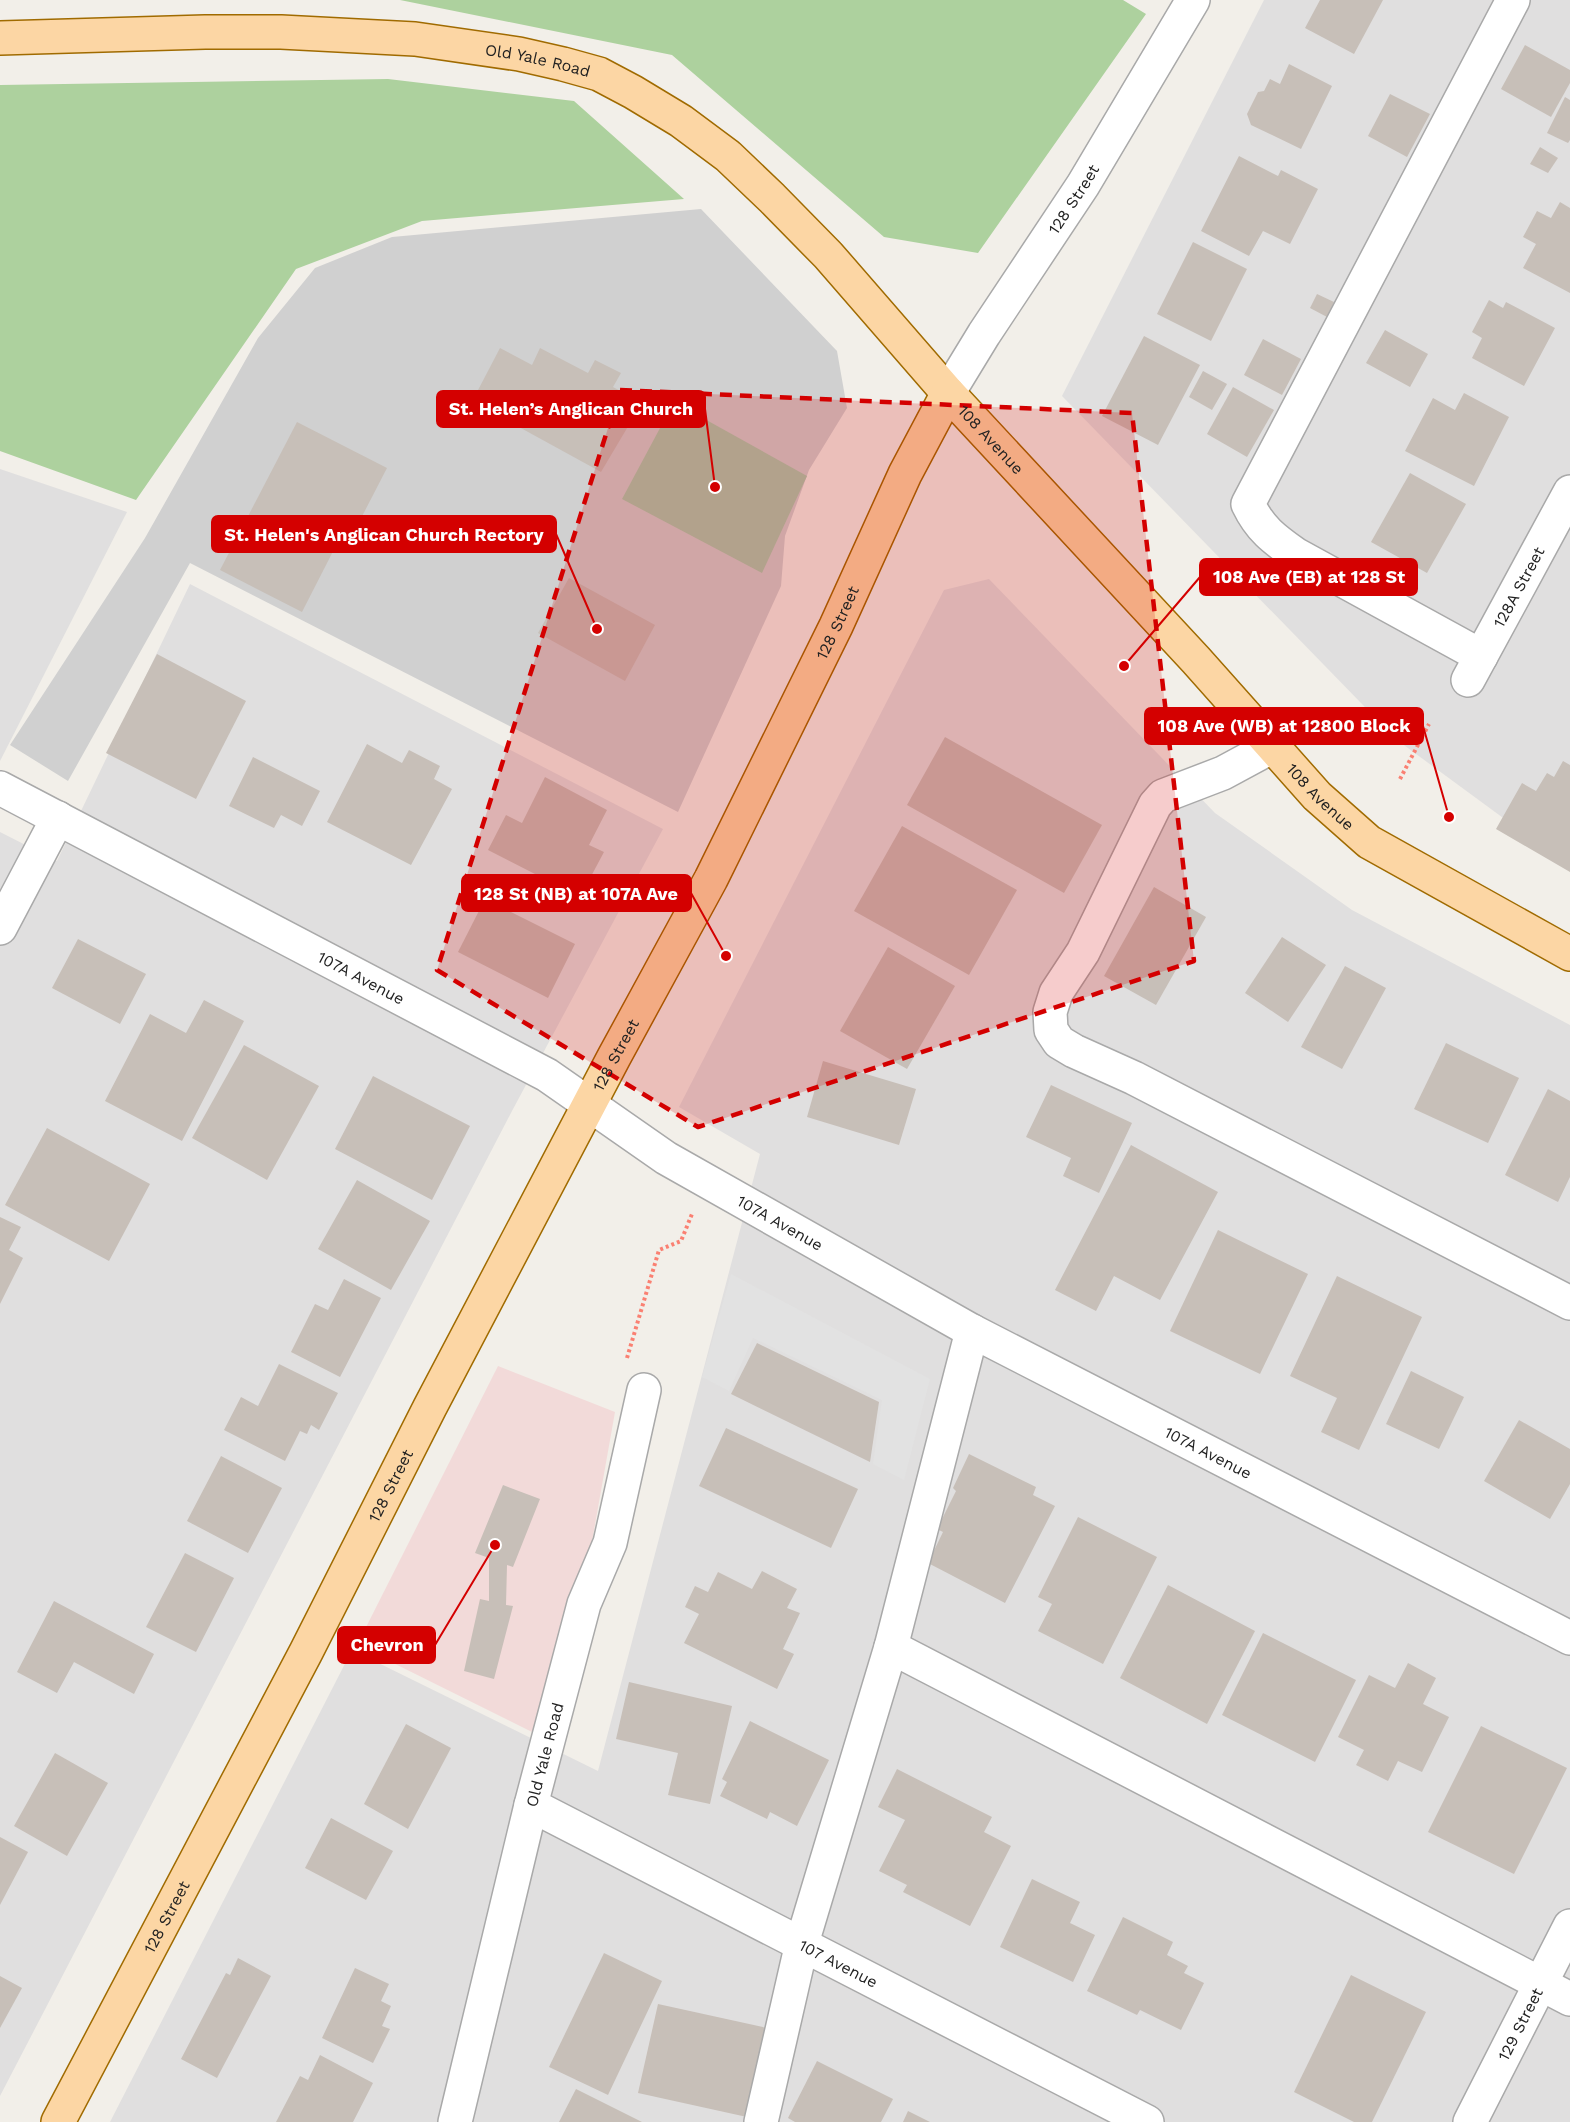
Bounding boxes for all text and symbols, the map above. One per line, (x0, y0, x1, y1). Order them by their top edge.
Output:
street label: Old Yale Road (484, 40, 593, 81)
street label: 128 Street (1044, 161, 1103, 238)
callout: St. Helen’s Anglican Church (437, 391, 705, 427)
text: St. Helen’s Anglican Church (449, 398, 693, 419)
street label: 108 Avenue (954, 401, 1028, 478)
callout: St. Helen's Anglican Church Rectory (212, 516, 556, 552)
text: St. Helen's Anglican Church Rectory (224, 524, 545, 545)
street label: 128A Street (1489, 543, 1549, 631)
callout: 108 Ave (EB) at 128 St (1200, 559, 1417, 595)
text: 108 Ave (EB) at 128 St (1213, 566, 1405, 587)
street label: 128 Street (812, 583, 863, 663)
callout: 108 Ave (WB) at 12800 Block (1145, 708, 1423, 744)
text: 108 Ave (WB) at 12800 Block (1158, 715, 1411, 736)
street label: 108 Avenue (1282, 760, 1358, 834)
callout: 128 St (NB) at 107A Ave (462, 875, 691, 911)
text: 128 St (NB) at 107A Ave (474, 883, 678, 904)
street label: 107A Avenue (314, 947, 408, 1009)
street label: 128 Street (589, 1015, 643, 1094)
street label: 107A Avenue (734, 1191, 826, 1255)
street label: 107A Avenue (1161, 1423, 1255, 1483)
street label: 128 Street (364, 1446, 417, 1525)
callout: Chevron (338, 1627, 435, 1663)
text: Chevron (350, 1634, 424, 1655)
street label: Old Yale Road (522, 1701, 568, 1809)
street label: 128 Street (140, 1877, 194, 1956)
street label: 107 Avenue (796, 1936, 881, 1992)
street label: 129 Street (1494, 1984, 1547, 2064)

